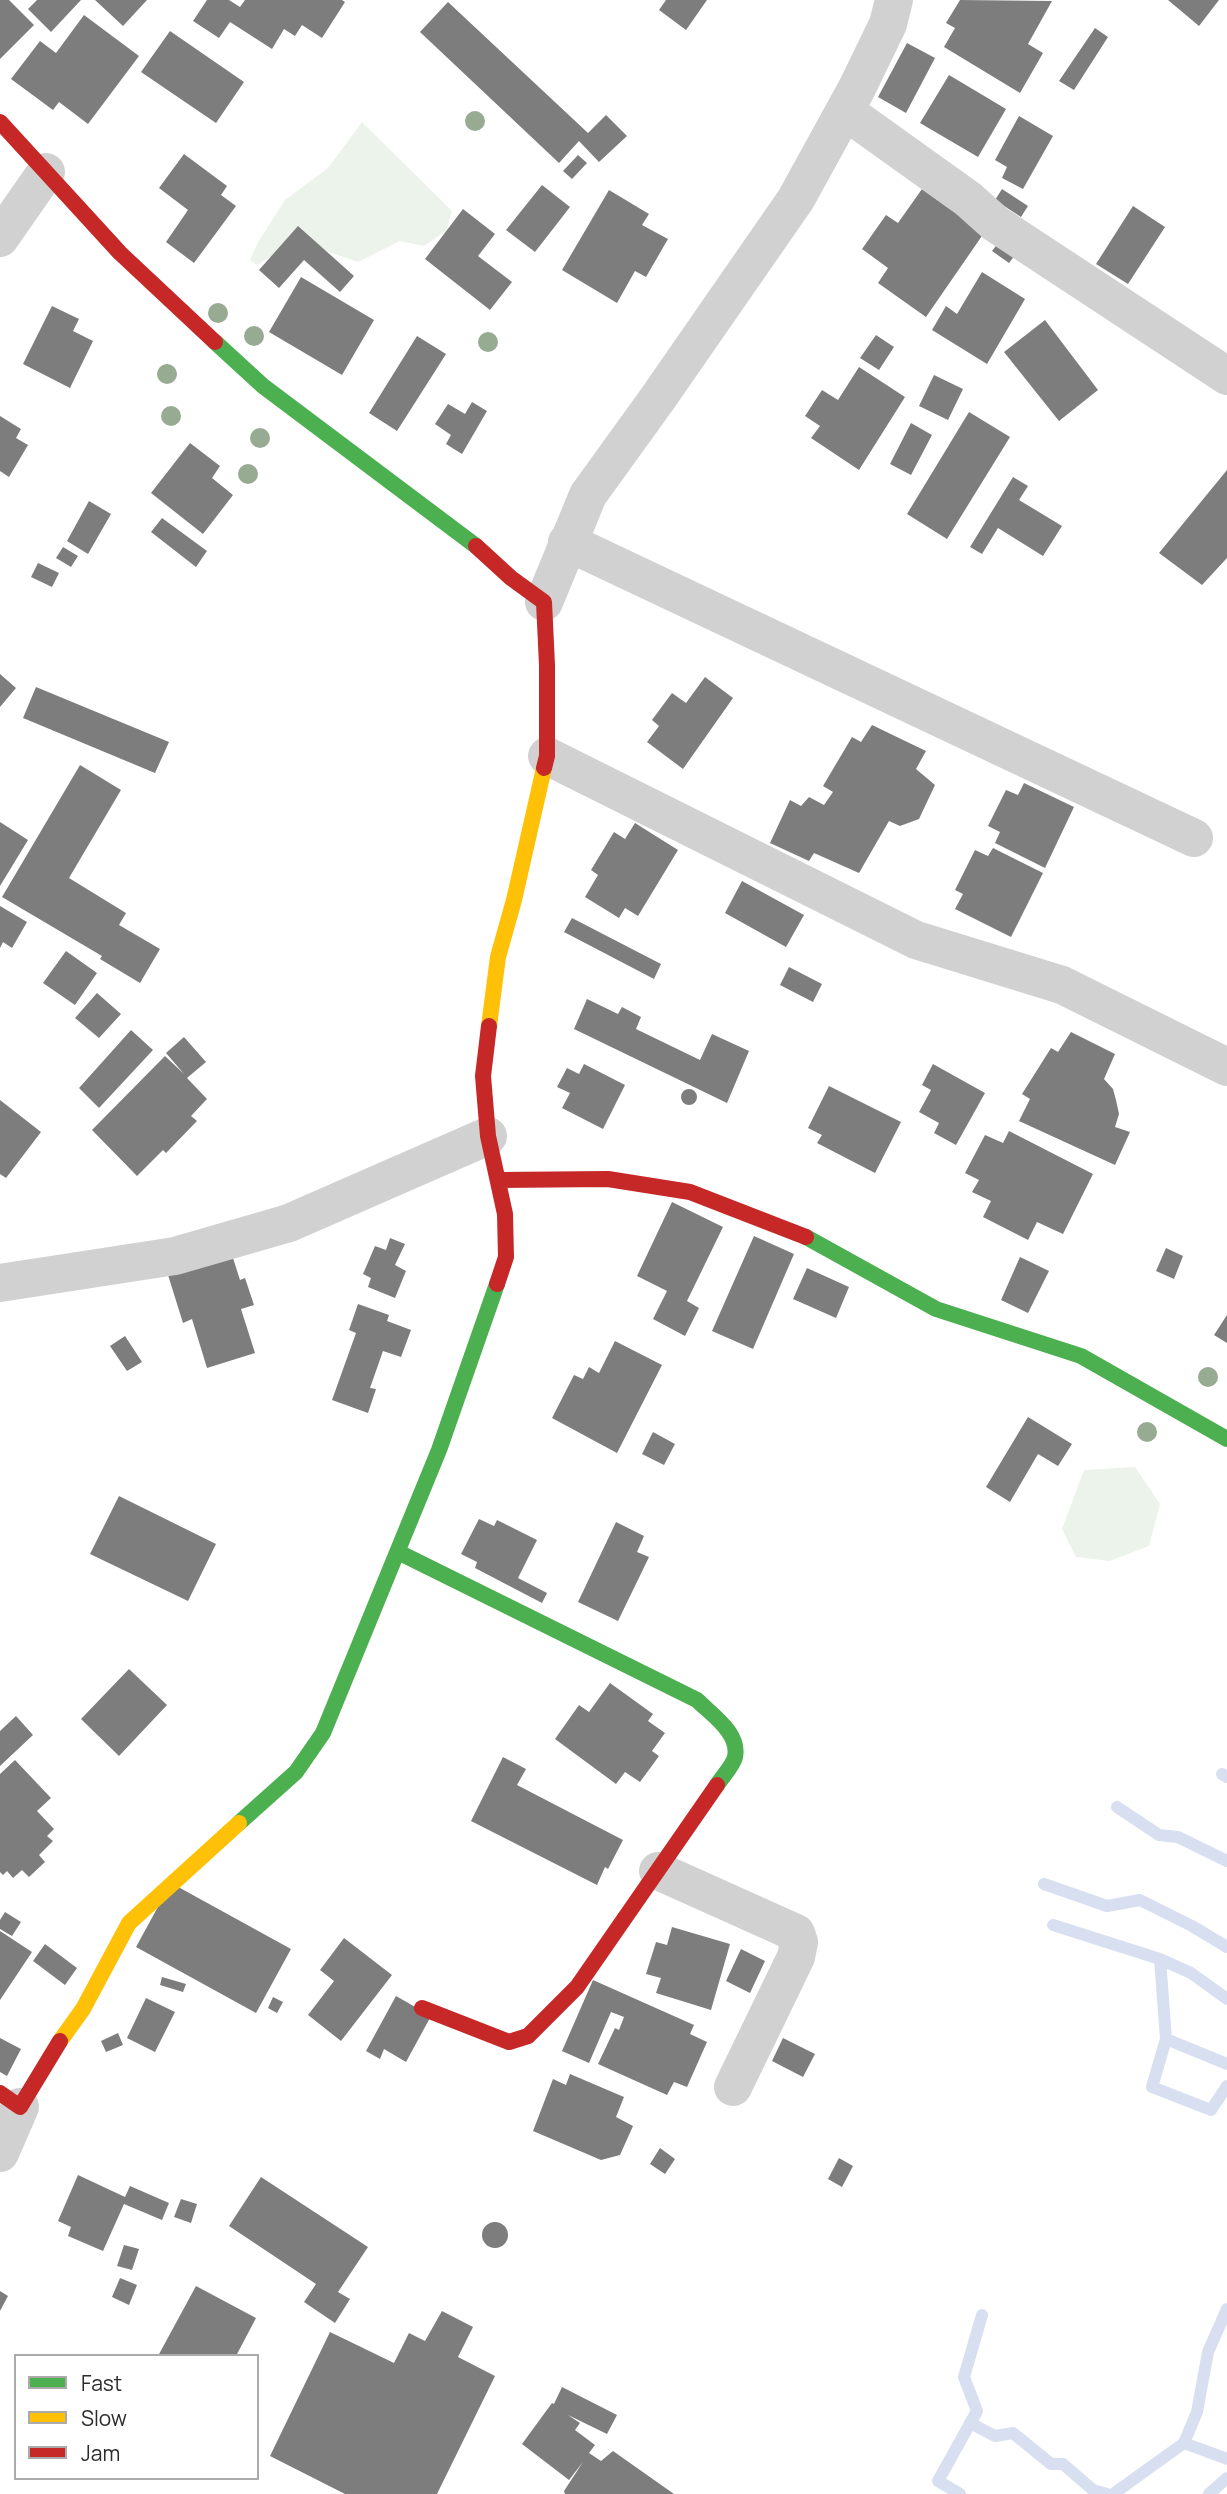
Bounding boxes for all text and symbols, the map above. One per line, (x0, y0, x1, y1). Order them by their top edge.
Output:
legend (14, 2354, 259, 2480)
text: Fast (81, 2369, 122, 2397)
text: Slow (81, 2404, 127, 2432)
text: Jam (81, 2439, 120, 2467)

